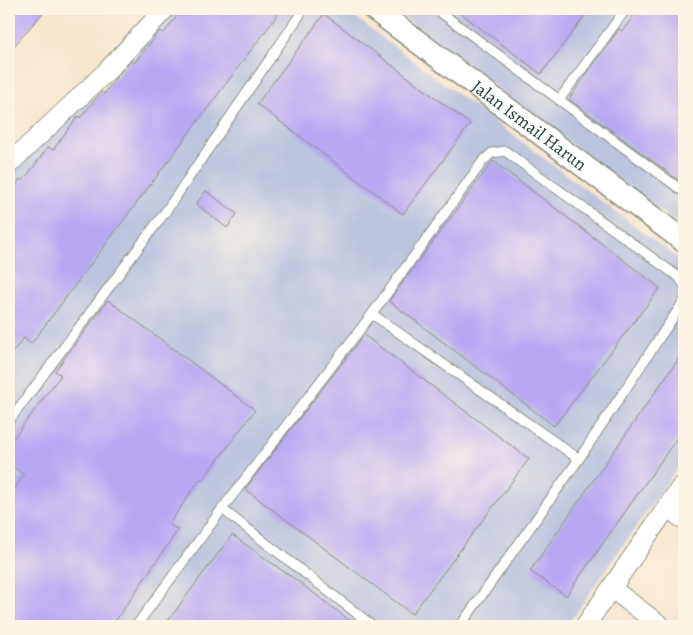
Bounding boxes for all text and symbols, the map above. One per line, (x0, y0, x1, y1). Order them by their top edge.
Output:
street label: Jalan Ismail Harun (467, 74, 592, 176)

